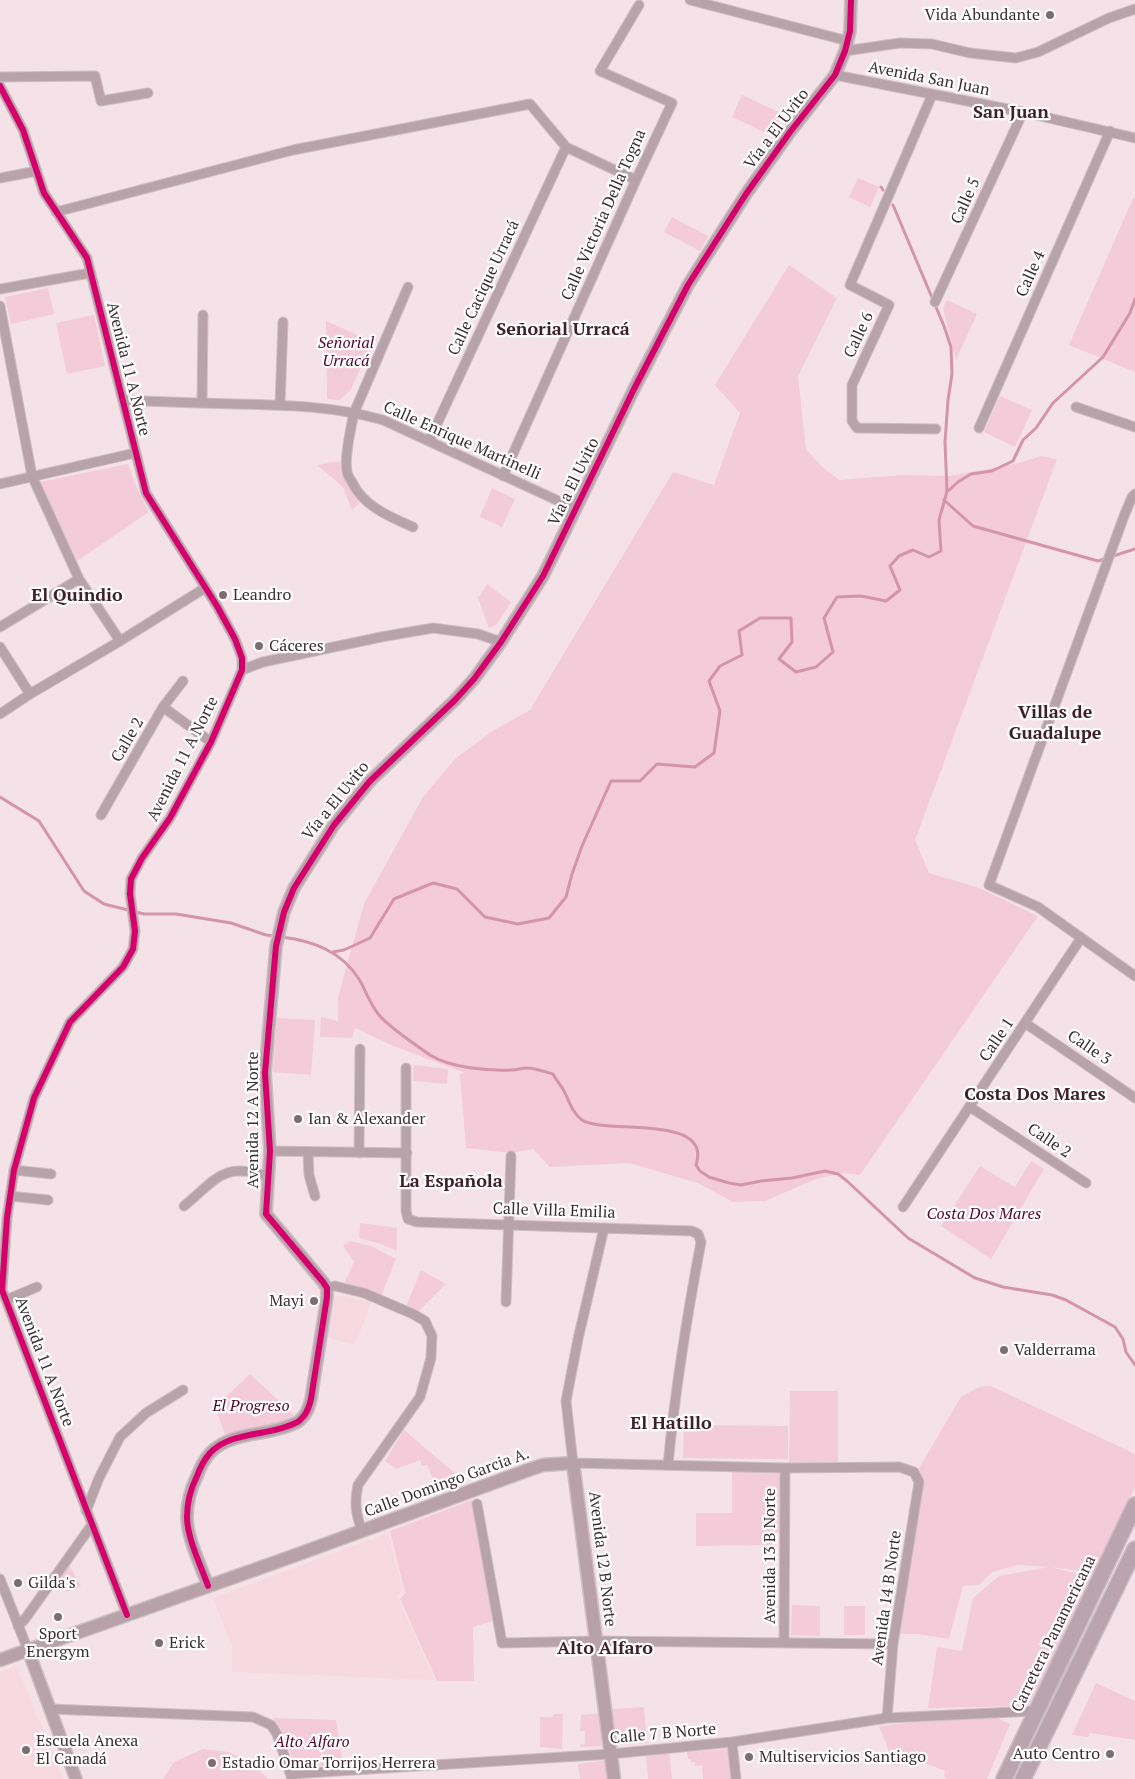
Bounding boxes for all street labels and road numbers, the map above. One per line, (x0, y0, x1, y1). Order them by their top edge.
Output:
street label: Avenida San Juan (867, 58, 991, 100)
street label: Vía a El Uvito (741, 85, 813, 173)
street label: Calle Victoria Della Togna (557, 126, 651, 304)
street label: Calle 5 (947, 175, 985, 227)
street label: Calle Cacique Urracá (444, 217, 524, 359)
street label: Calle 4 (1012, 248, 1050, 300)
street label: Avenida 11 A Norte (102, 300, 154, 438)
street label: Calle 6 (840, 309, 878, 361)
street label: Calle Enrique Martinelli (380, 398, 544, 484)
street label: Vía a El Uvito (544, 435, 604, 529)
street label: Avenida 11 A Norte (143, 693, 223, 825)
street label: Calle 2 (108, 714, 148, 766)
street label: Vía a El Uvito (298, 758, 374, 844)
street label: Calle 1 (975, 1015, 1019, 1065)
street label: Calle 3 (1064, 1026, 1114, 1070)
street label: Avenida 12 A Norte (243, 1051, 263, 1189)
street label: Calle 2 (1024, 1119, 1074, 1163)
street label: Calle Villa Emilia (492, 1199, 616, 1223)
street label: Avenida 11 A Norte (10, 1294, 78, 1430)
street label: Calle Domingo Garcia A. (362, 1444, 532, 1522)
street label: Avenida 13 B Norte (760, 1488, 780, 1624)
street label: Avenida 12 B Norte (584, 1490, 620, 1628)
street label: Avenida 14 B Norte (868, 1529, 906, 1667)
street label: Carretera Panamericana (1008, 1553, 1100, 1715)
street label: Calle 7 B Norte (609, 1720, 717, 1748)

